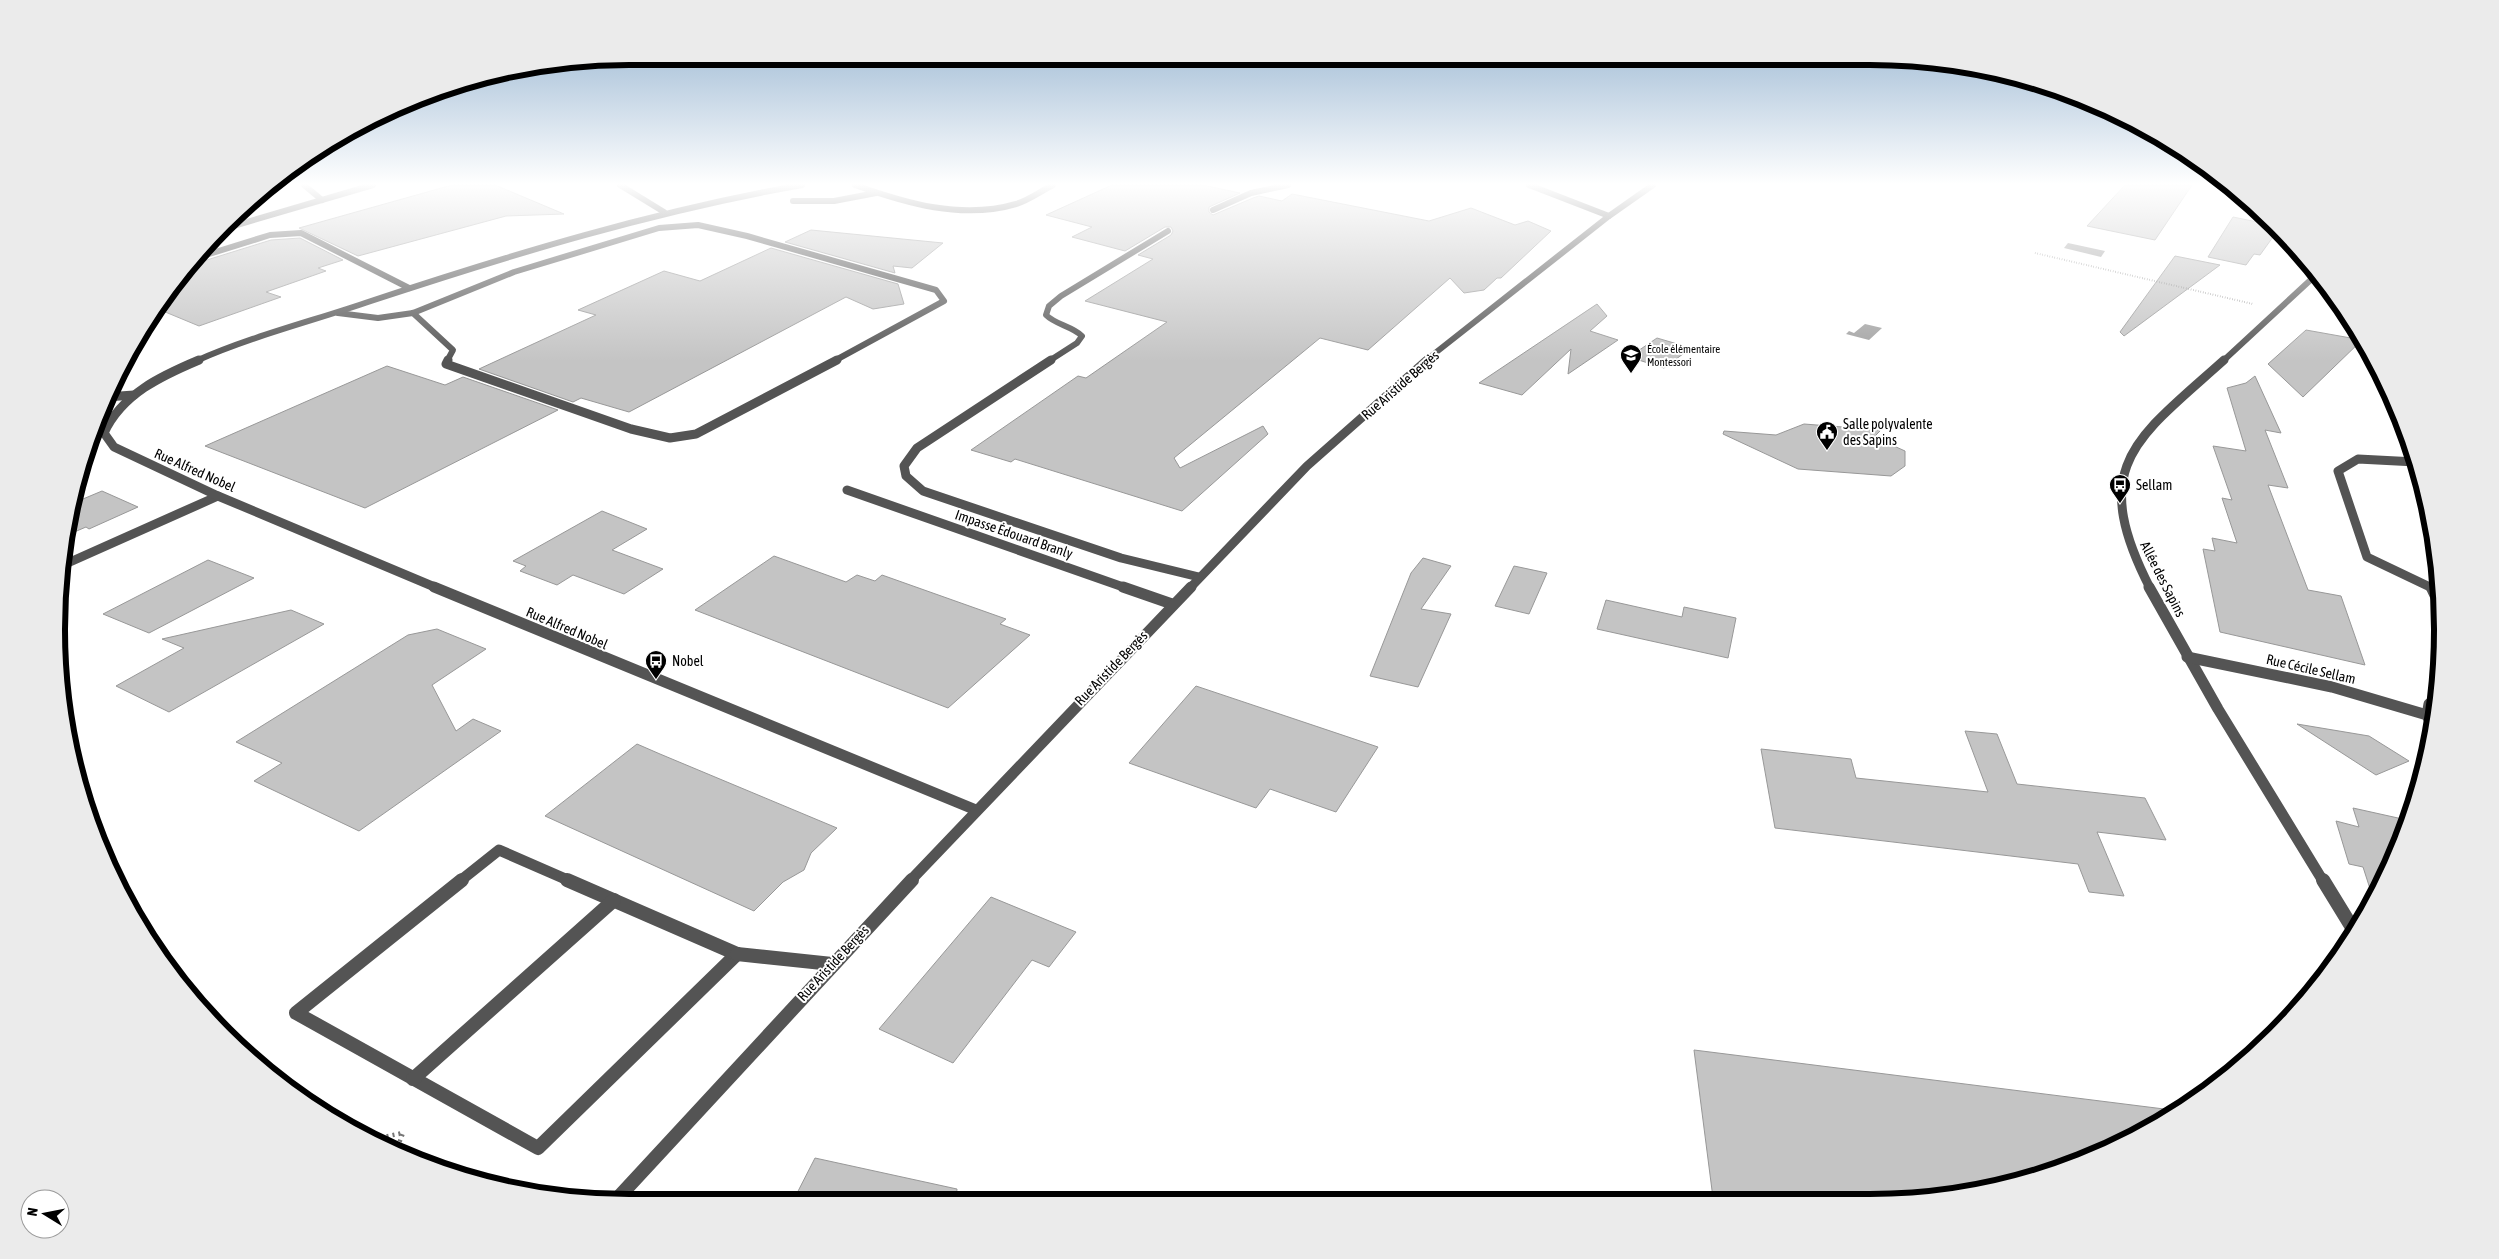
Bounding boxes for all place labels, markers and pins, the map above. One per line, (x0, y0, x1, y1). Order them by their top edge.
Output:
school or university icon: École élémentaire Montessori (1619, 343, 1643, 374)
place label: École élémentaire Montessori (1647, 343, 1720, 368)
place label: Salle polyvalente des Sapins (1843, 416, 1933, 448)
public building icon: Salle polyvalente des Sapins (1815, 420, 1839, 451)
bus stop icon: Sellam (2108, 473, 2132, 504)
place label: Sellam (2136, 477, 2172, 493)
bus stop icon: Nobel (644, 649, 668, 680)
place label: Nobel (672, 653, 704, 669)

